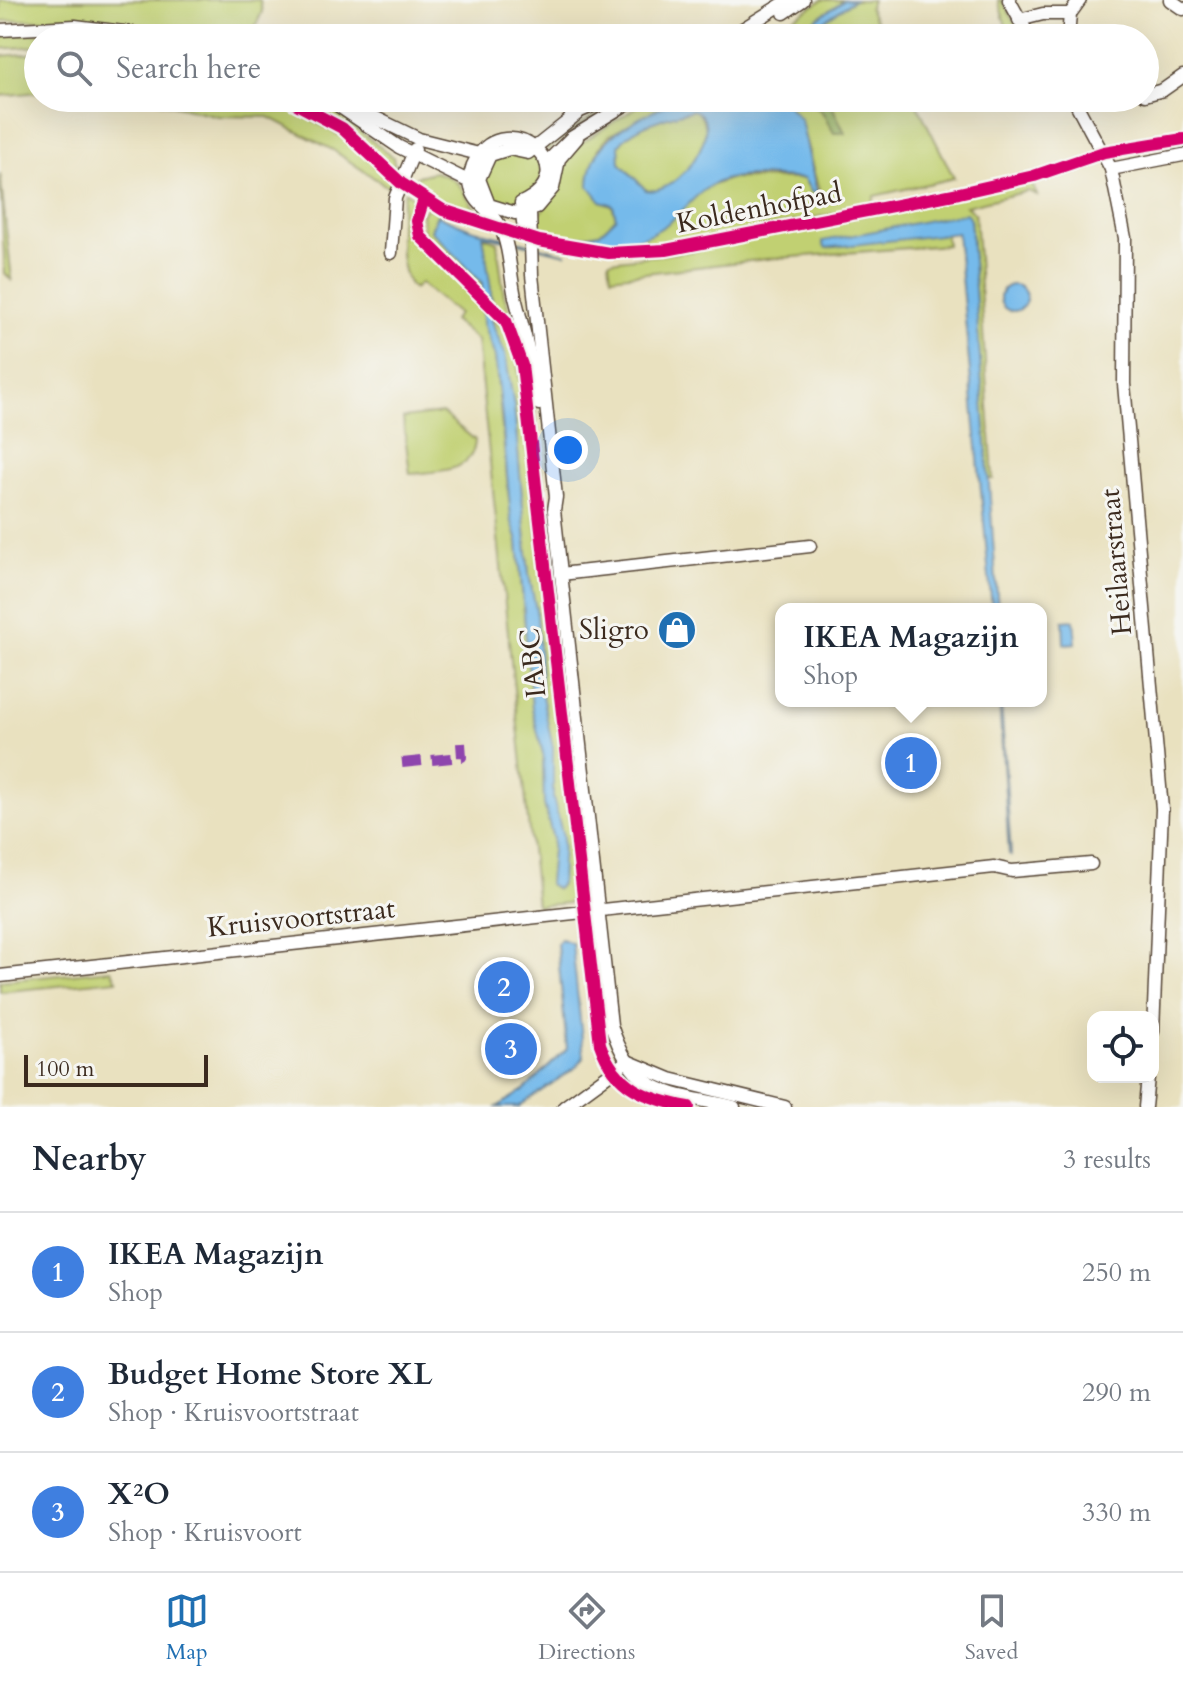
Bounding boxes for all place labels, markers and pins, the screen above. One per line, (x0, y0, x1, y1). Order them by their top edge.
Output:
shop icon: Sligro (656, 609, 698, 651)
place label: Sligro (579, 611, 649, 649)
pin: 1 (885, 733, 937, 793)
pin: 2 (478, 957, 530, 1017)
pin: 3 (485, 1019, 537, 1079)

